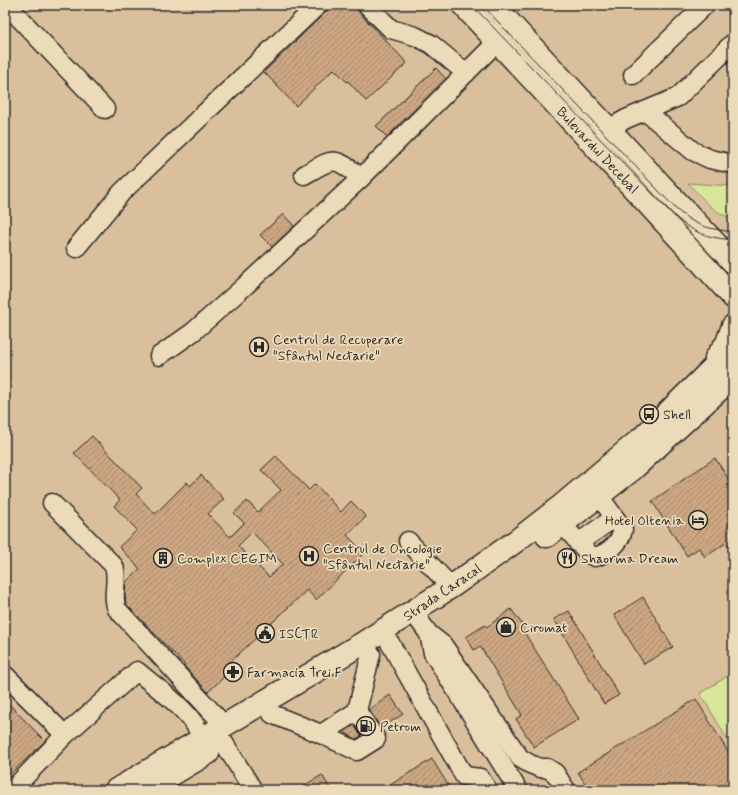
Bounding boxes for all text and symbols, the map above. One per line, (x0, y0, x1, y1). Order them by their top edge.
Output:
street label: Bulevardul Decebal (552, 103, 642, 198)
place label: Centrul de Recuperare "Sfântul Nectarie" (273, 331, 403, 365)
hospital icon: Centrul de Recuperare "Sfântul Nectarie" (248, 336, 270, 358)
bus stop icon: Shell (638, 403, 660, 425)
place label: Shell (663, 406, 691, 424)
hotel icon: Hotel Oltenia (687, 509, 709, 531)
place label: Hotel Oltenia (605, 512, 685, 530)
place label: Centrul de Oncologie "Sfântul Nectarie" (323, 540, 442, 574)
hospital icon: Centrul de Oncologie "Sfântul Nectarie" (298, 545, 320, 567)
building icon: Complex CEGIM (152, 547, 174, 569)
restaurant icon: Shaorma Dream (556, 547, 578, 569)
place label: Complex CEGIM (177, 550, 277, 568)
place label: Shaorma Dream (581, 550, 678, 568)
street label: Strada Caracal (400, 560, 485, 626)
shop icon: Ciromat (495, 616, 517, 638)
place label: Ciromat (520, 619, 567, 637)
public building icon: ISCTR (254, 622, 276, 644)
place label: ISCTR (279, 625, 319, 643)
pharmacy icon: Farmacia Trei F (222, 661, 244, 683)
place label: Farmacia Trei F (247, 664, 342, 682)
fuel station icon: Petrom (355, 715, 377, 737)
place label: Petrom (380, 718, 421, 736)

